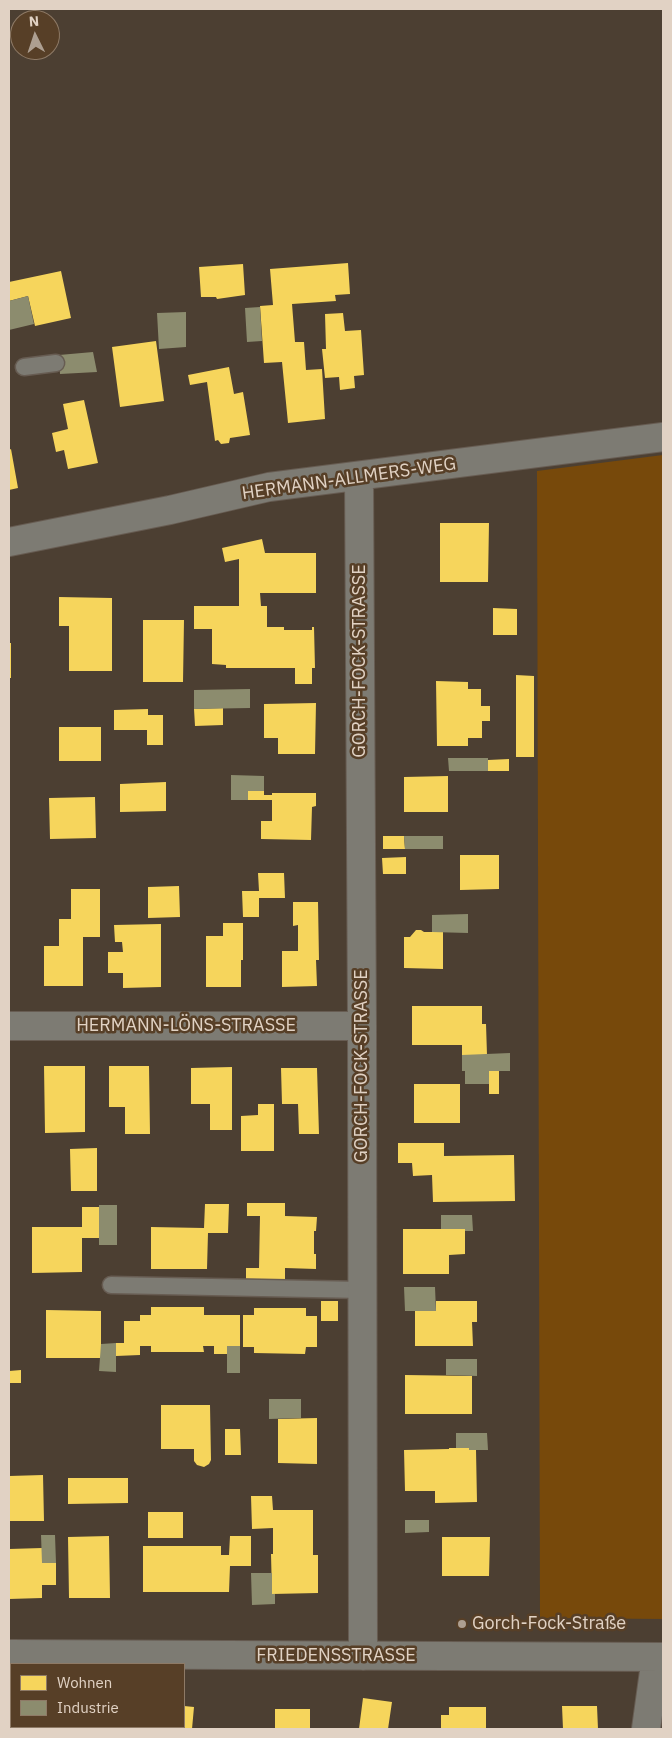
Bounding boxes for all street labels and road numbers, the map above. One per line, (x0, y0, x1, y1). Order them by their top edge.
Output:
street label: HERMANN-ALLMERS-WEG (241, 453, 457, 505)
street label: GORCH-FOCK-STRASSE (349, 564, 371, 758)
street label: GORCH-FOCK-STRASSE (351, 969, 373, 1163)
street label: HERMANN-LÖNS-STRASSE (76, 1015, 296, 1037)
street label: FRIEDENSSTRASSE (256, 1645, 416, 1667)

